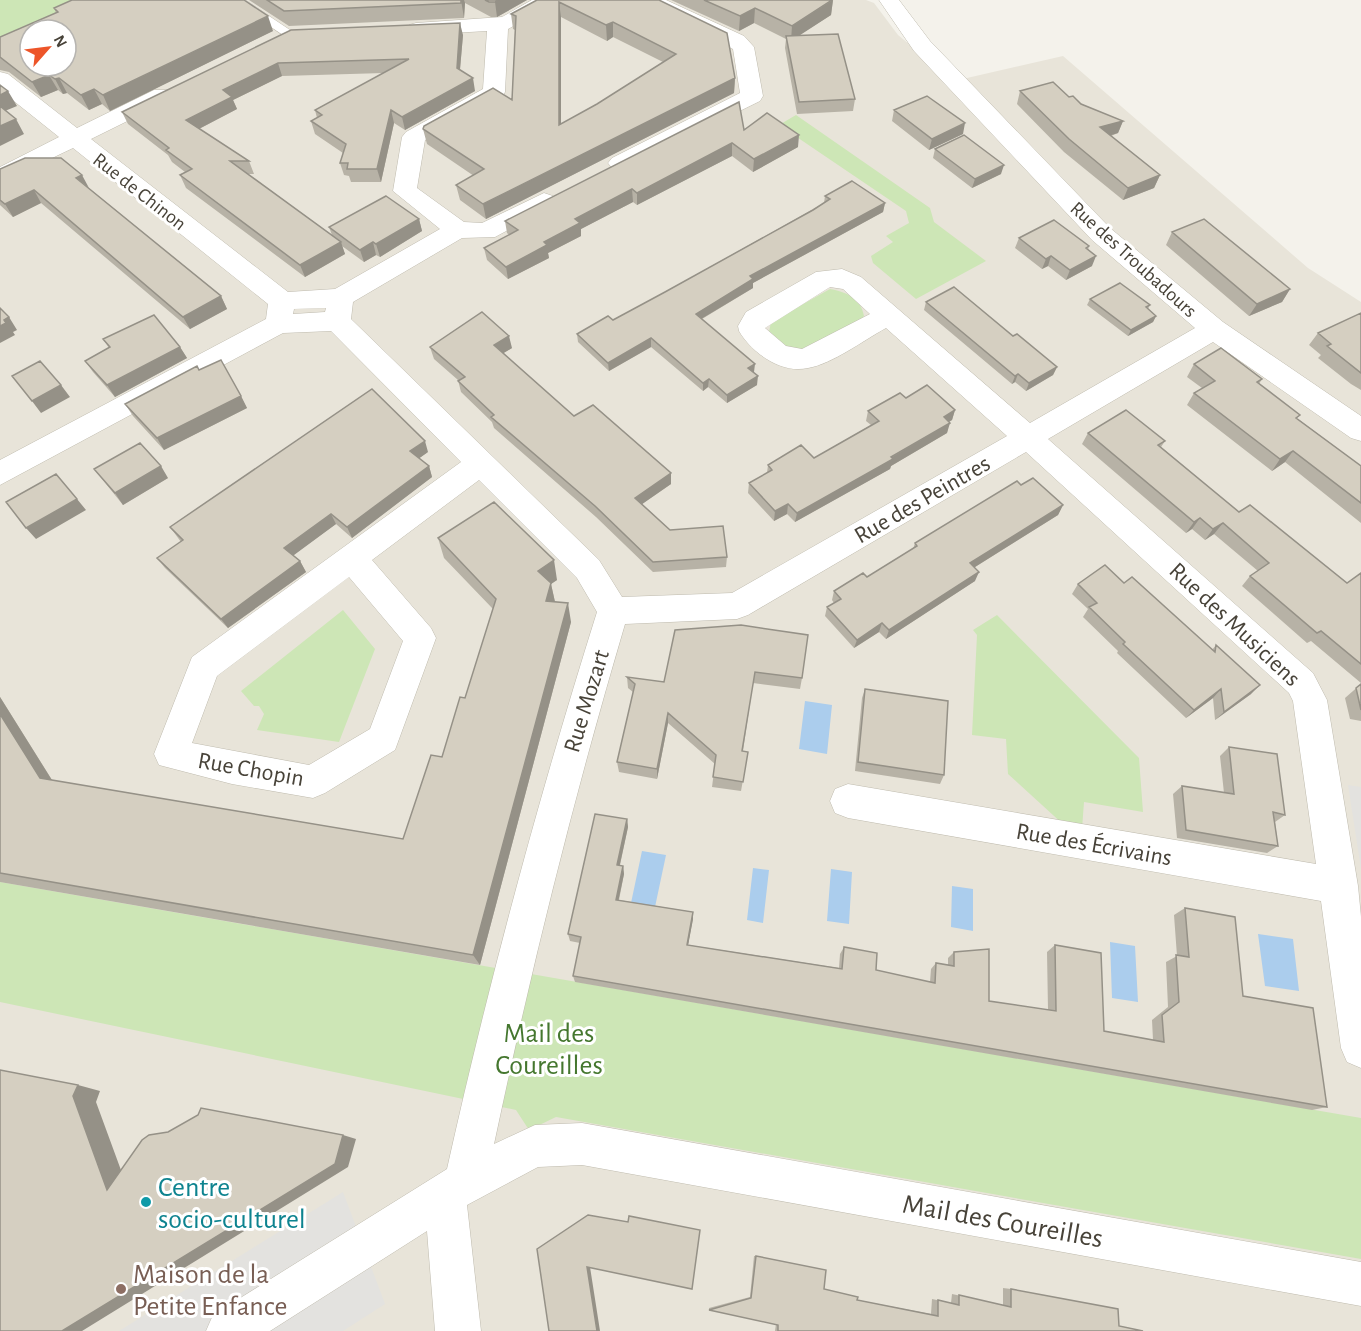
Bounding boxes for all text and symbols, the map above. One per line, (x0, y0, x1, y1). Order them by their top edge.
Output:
north arrow (18, 18, 78, 78)
text: N (51, 33, 70, 50)
street label: Rue de Chinon (89, 149, 190, 234)
street label: Rue des Troubadours (1066, 198, 1200, 321)
street label: Rue des Peintres (850, 451, 995, 548)
street label: Rue des Musiciens (1164, 558, 1304, 691)
street label: Rue Mozart (560, 647, 614, 756)
street label: Rue Chopin (196, 749, 306, 791)
street label: Rue des Écrivains (1014, 817, 1174, 871)
park label: Mail des Coureilles (495, 1020, 603, 1080)
place label: Centre socio-culturel (158, 1174, 306, 1234)
street label: Mail des Coureilles (900, 1191, 1105, 1253)
marker: Centre socio-culturel (139, 1195, 153, 1209)
place label: Maison de la Petite Enfance (133, 1261, 287, 1321)
marker: Maison de la Petite Enfance (114, 1282, 128, 1296)

